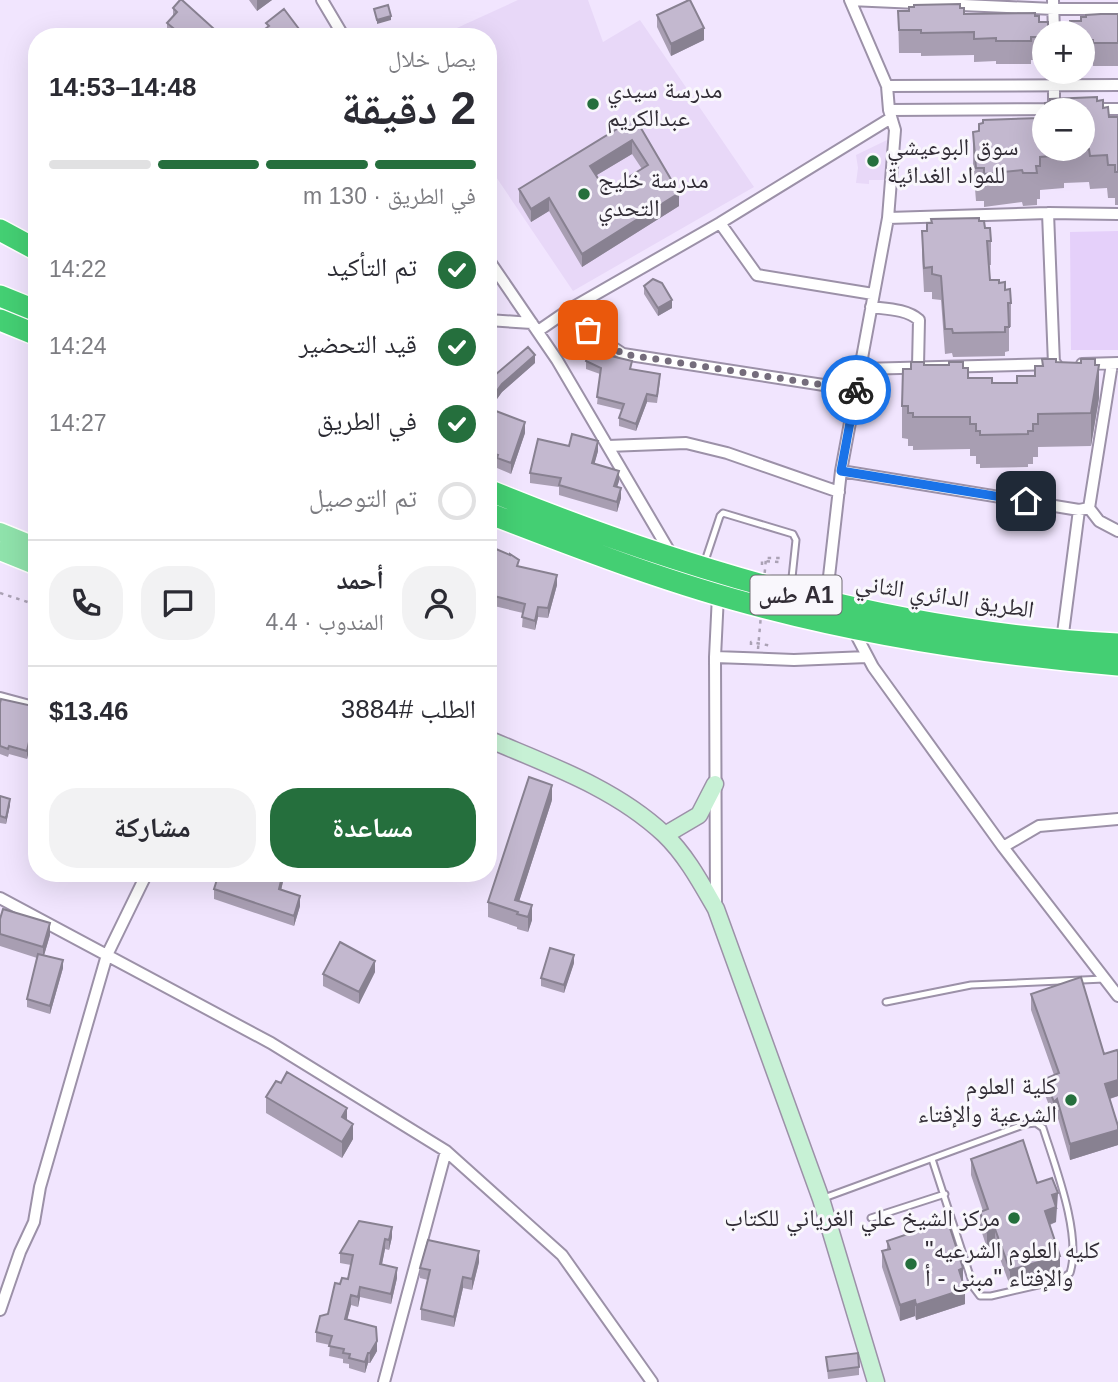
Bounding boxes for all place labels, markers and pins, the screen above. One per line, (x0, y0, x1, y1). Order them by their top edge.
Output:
place label: مدرسة سيدي عبدالكريم (607, 76, 723, 134)
marker: مدرسة سيدي عبدالكريم (585, 96, 601, 112)
place label: سوق البوعيشي للمواد الغدائية (887, 133, 1018, 188)
marker: سوق البوعيشي للمواد الغدائية (865, 153, 881, 169)
place label: مدرسة خليج التحدي (598, 166, 709, 227)
marker: مدرسة خليج التحدي (576, 186, 592, 202)
pin (558, 300, 618, 360)
pin (996, 471, 1056, 531)
place label: كلية العلوم الشرعية والإفتاء (918, 1072, 1057, 1128)
marker: كلية العلوم الشرعية والإفتاء (1063, 1092, 1079, 1108)
place label: مركز الشيخ علي الغرياني للكتاب (724, 1204, 1000, 1237)
marker: مركز الشيخ علي الغرياني للكتاب (1006, 1210, 1022, 1226)
place label: "كليه العلوم الشرعيه والإفتاء "مبنى - أ (925, 1236, 1100, 1292)
marker: "كليه العلوم الشرعيه والإفتاء "مبنى - أ (903, 1256, 919, 1272)

